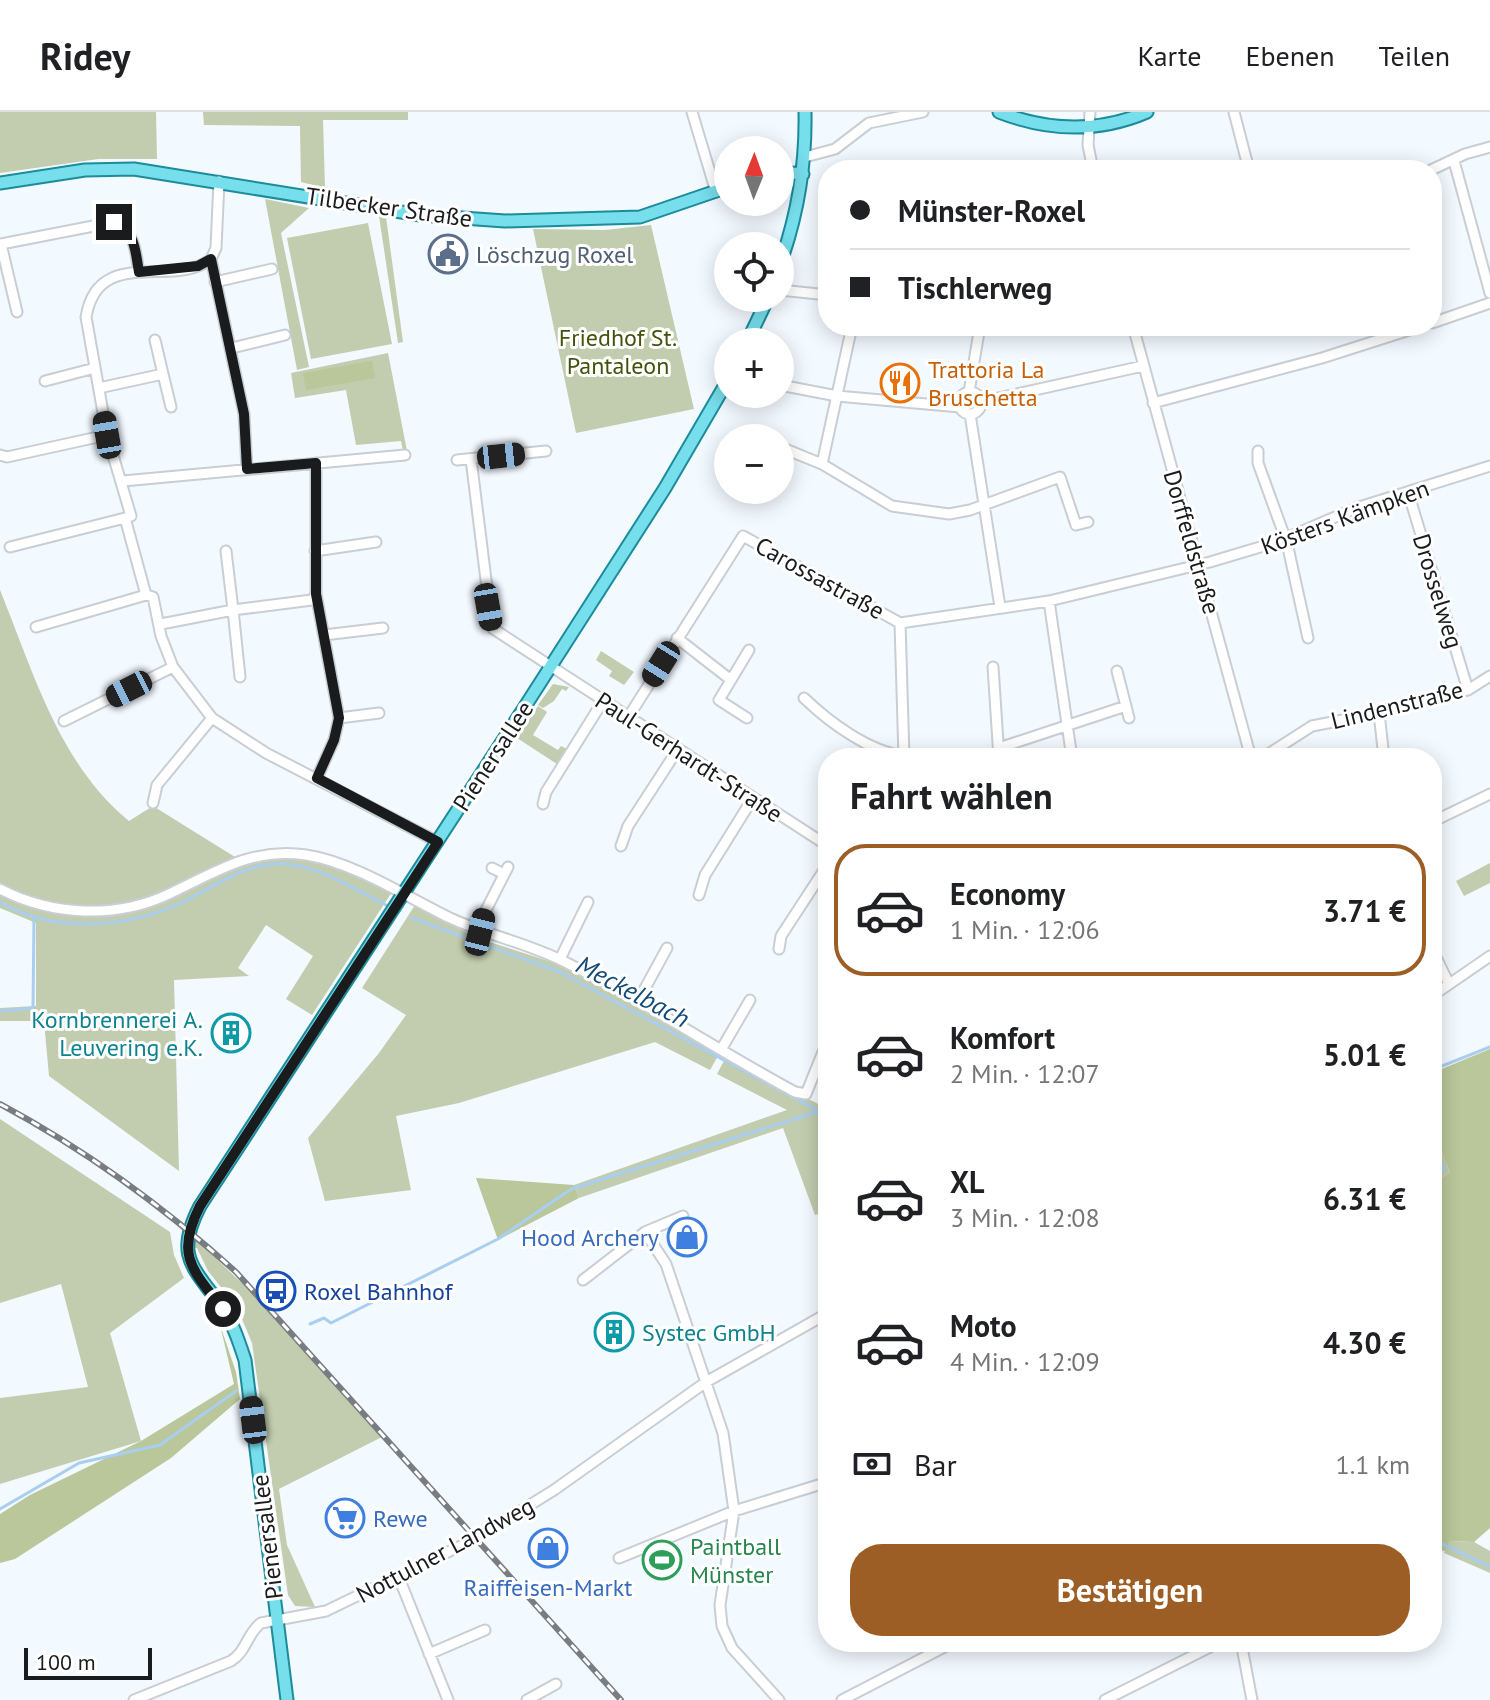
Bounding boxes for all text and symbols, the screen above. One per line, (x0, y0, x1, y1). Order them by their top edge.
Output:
text: Ridey (40, 31, 131, 80)
text: Karte (1137, 37, 1201, 74)
text: Ebenen (1245, 37, 1335, 74)
text: Teilen (1379, 37, 1450, 74)
north arrow (714, 136, 794, 216)
map controls (714, 136, 794, 504)
street label: Tilbecker Straße (304, 180, 474, 234)
text: Münster-Roxel (898, 191, 1085, 230)
route end (96, 204, 132, 240)
button: locate (714, 232, 794, 312)
public building icon: Löschzug Roxel (427, 233, 469, 275)
place label: Löschzug Roxel (476, 239, 633, 270)
text: Tischlerweg (898, 268, 1052, 307)
park label: Friedhof St. Pantaleon (559, 322, 677, 381)
button: + (714, 328, 794, 408)
place label: Trattoria La Bruschetta (928, 354, 1044, 413)
restaurant icon: Trattoria La Bruschetta (879, 362, 921, 404)
car (91, 409, 123, 461)
button: − (714, 424, 794, 504)
car (476, 442, 526, 470)
street label: Dorffeldstraße (1157, 466, 1227, 618)
street label: Kösters Kämpken (1257, 472, 1433, 562)
street label: Carossastraße (750, 530, 890, 626)
street label: Drosselweg (1406, 530, 1470, 652)
car (472, 581, 504, 633)
car (638, 637, 684, 691)
car (102, 667, 156, 711)
street label: Lindenstraße (1328, 674, 1466, 736)
street label: Paul-Gerhardt-Straße (589, 685, 789, 829)
street label: Pienersallee (446, 695, 540, 817)
text: Fahrt wählen (850, 772, 1053, 819)
icon: car (854, 874, 926, 946)
text: Economy (950, 874, 1065, 913)
text: 3.71 € (1323, 891, 1406, 930)
car (463, 906, 497, 958)
text: 1 Min. · 12:06 (950, 913, 1100, 946)
water label: Meckelbach (571, 947, 695, 1035)
place label: Kornbrennerei A. Leuvering e.K. (31, 1004, 203, 1063)
building icon: Kornbrennerei A. Leuvering e.K. (210, 1012, 252, 1054)
icon: car (854, 1018, 926, 1090)
text: Komfort (950, 1018, 1055, 1057)
text: 5.01 € (1323, 1035, 1406, 1074)
text: 2 Min. · 12:07 (950, 1057, 1100, 1090)
icon: car (854, 1162, 926, 1234)
text: XL (950, 1162, 984, 1201)
text: 6.31 € (1323, 1179, 1406, 1218)
text: 3 Min. · 12:08 (950, 1201, 1100, 1234)
shop icon: Hood Archery (666, 1216, 708, 1258)
place label: Hood Archery (521, 1222, 659, 1253)
bus stop icon: Roxel Bahnhof (255, 1270, 297, 1312)
place label: Roxel Bahnhof (304, 1276, 454, 1307)
route start (205, 1291, 241, 1327)
icon: car (854, 1306, 926, 1378)
text: Moto (950, 1306, 1017, 1345)
building icon: Systec GmbH (593, 1311, 635, 1353)
place label: Systec GmbH (642, 1317, 776, 1348)
text: 4.30 € (1323, 1323, 1406, 1362)
text: 4 Min. · 12:09 (950, 1345, 1100, 1378)
car (238, 1395, 268, 1445)
icon: cash (850, 1442, 894, 1486)
text: Bar (914, 1445, 957, 1484)
text: 1.1 km (1336, 1448, 1410, 1481)
street label: Pienersallee (244, 1473, 290, 1601)
street label: Nottulner Landweg (351, 1490, 539, 1610)
supermarket icon: Rewe (324, 1497, 366, 1539)
place label: Rewe (373, 1503, 428, 1534)
shop icon: Raiffeisen-Markt (527, 1527, 569, 1569)
place label: Paintball Münster (690, 1531, 781, 1590)
sports icon: Paintball Münster (641, 1539, 683, 1581)
button: Bestätigen (850, 1544, 1410, 1636)
place label: Raiffeisen-Markt (464, 1572, 632, 1603)
scale bar (24, 1644, 152, 1680)
text: 100 m (36, 1648, 96, 1676)

